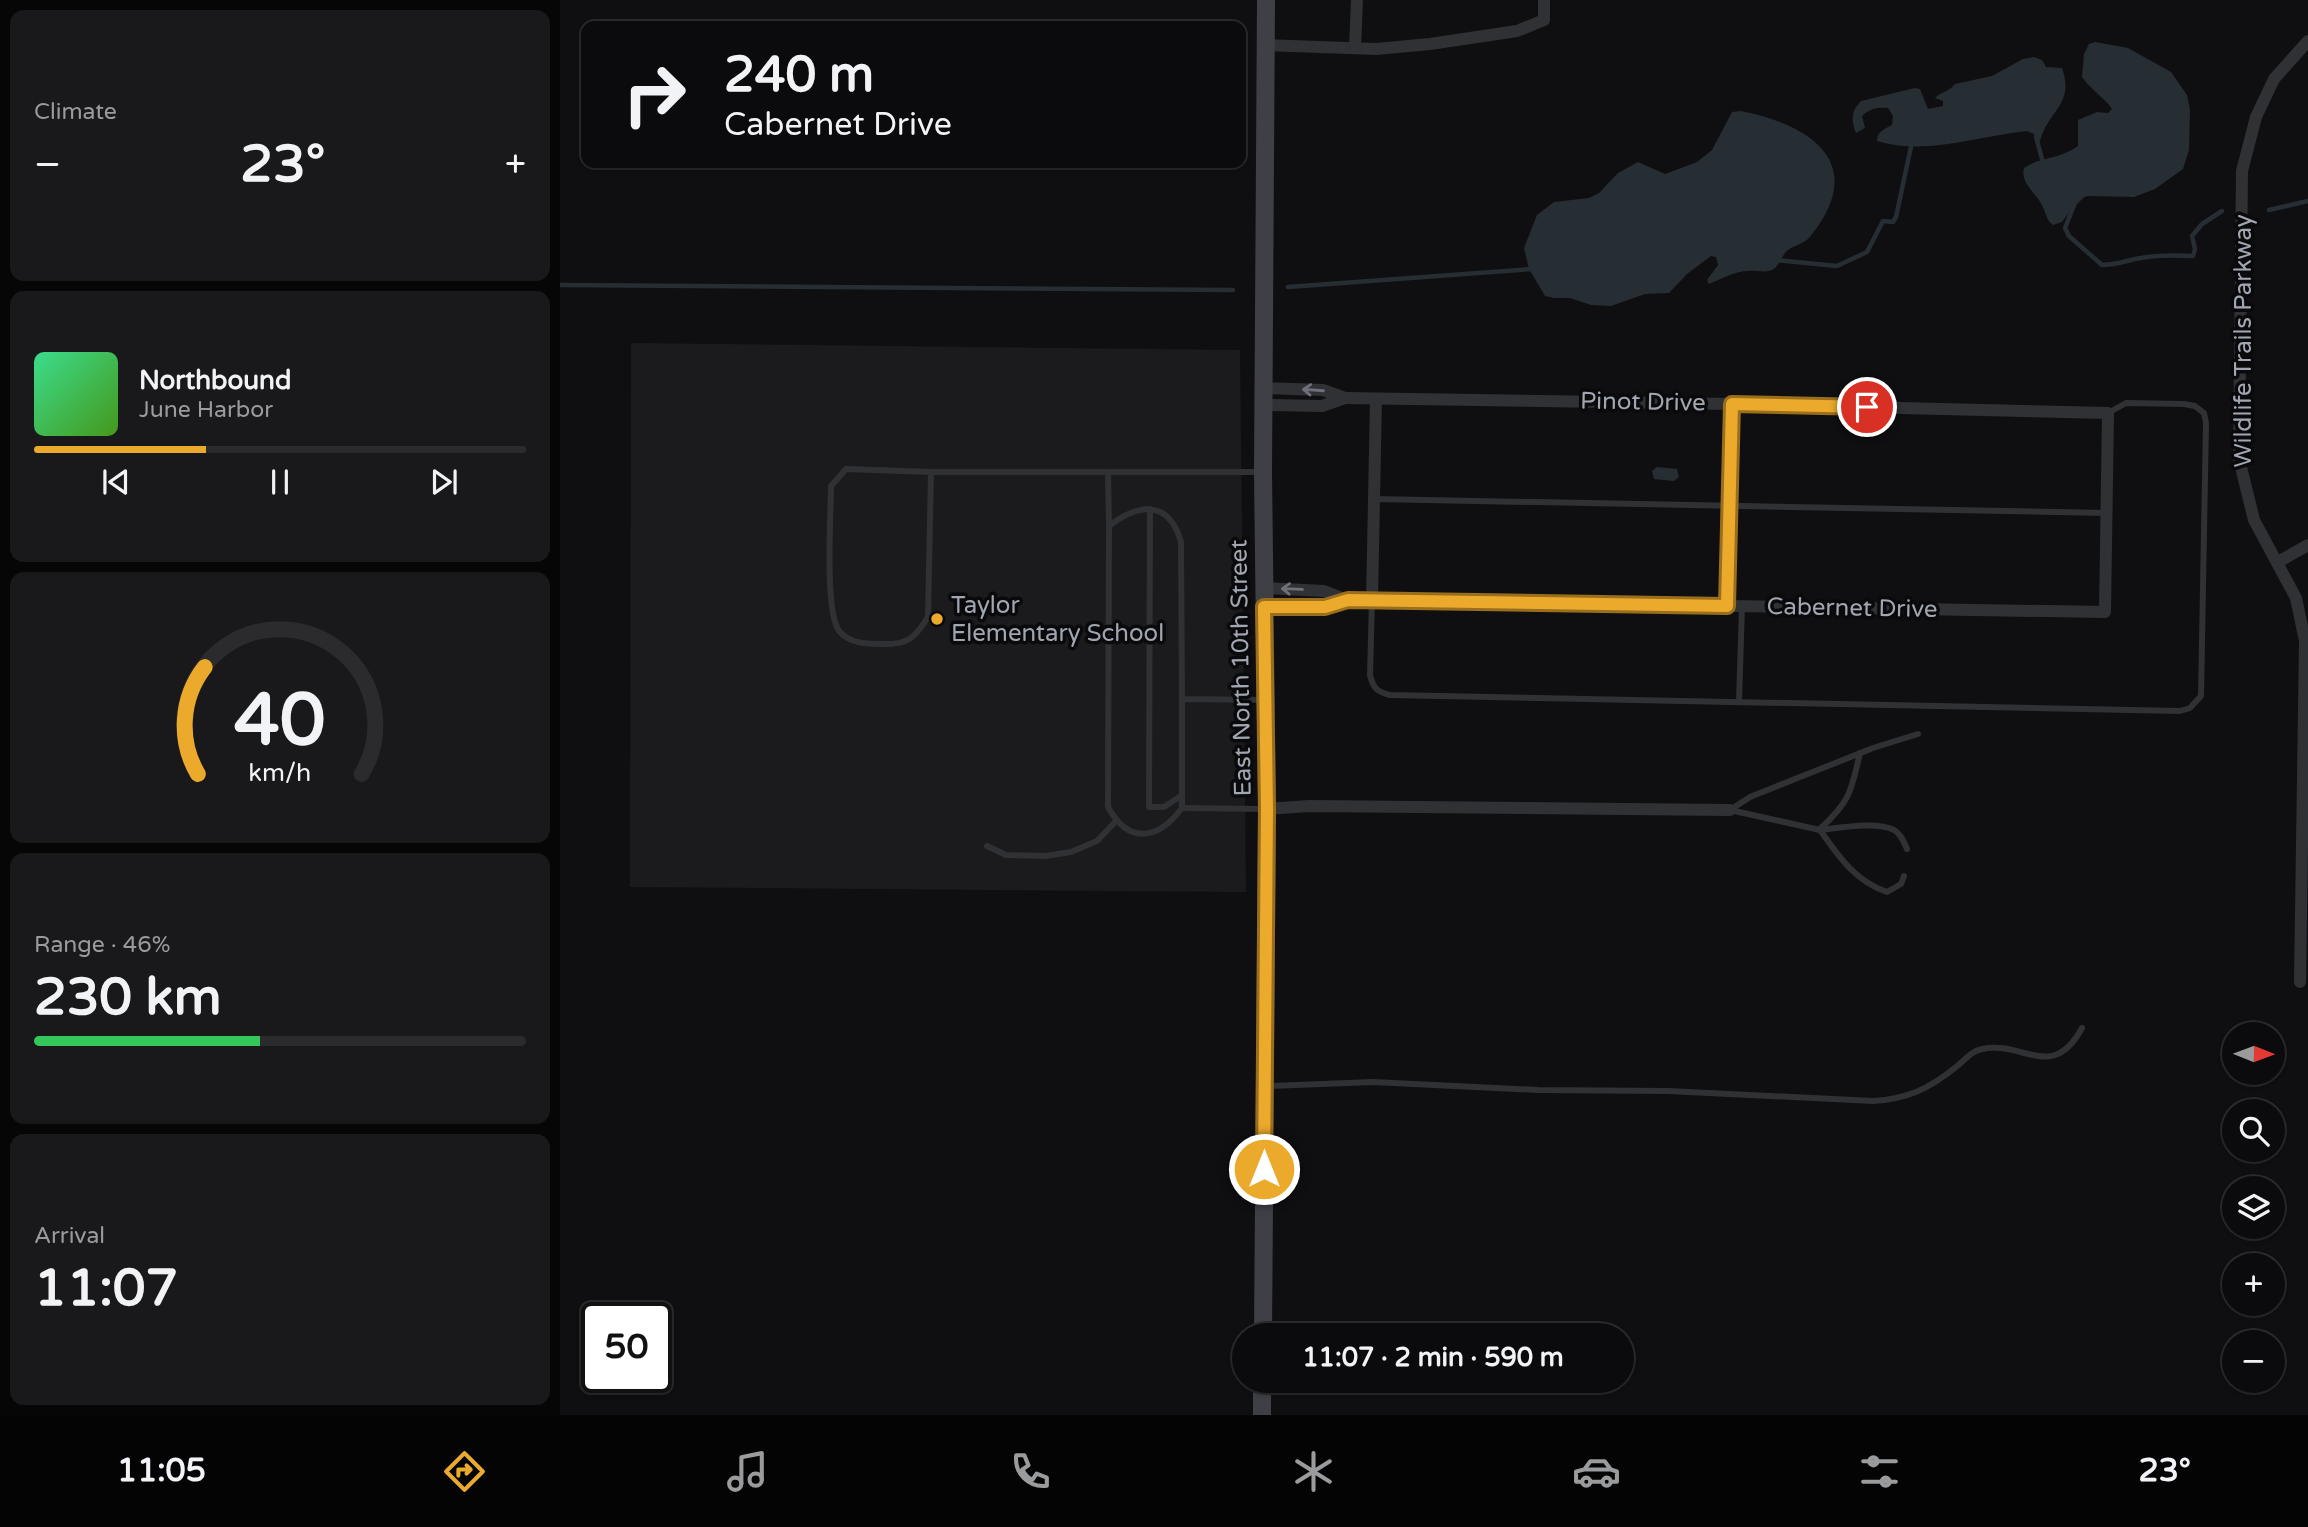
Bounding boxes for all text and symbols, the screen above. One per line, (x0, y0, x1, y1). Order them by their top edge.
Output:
text: 240 m (724, 46, 874, 105)
icon: right (609, 49, 700, 140)
text: Climate (34, 98, 117, 126)
text: Cabernet Drive (724, 106, 952, 144)
text: 23° (240, 133, 325, 196)
text: − (34, 142, 61, 188)
text: + (505, 142, 526, 188)
street label: Wildlife Trails Parkway (2229, 214, 2258, 468)
text: Northbound (139, 365, 291, 396)
pin (1837, 377, 1897, 437)
one-way arrow (1302, 383, 1325, 396)
street label: Pinot Drive (1580, 386, 1706, 418)
icon: arrive (1848, 388, 1886, 426)
text: June Harbor (139, 396, 273, 424)
icon: previous (97, 463, 135, 501)
icon: pause (261, 463, 299, 501)
icon: next (425, 463, 463, 501)
street label: East North 10th Street (1224, 539, 1258, 797)
one-way arrow (1281, 583, 1304, 596)
place label: Taylor Elementary School (951, 591, 1164, 648)
street label: Cabernet Drive (1766, 592, 1938, 624)
marker: Taylor Elementary School (929, 611, 945, 627)
text: 40 (234, 677, 326, 765)
text: km/h (249, 757, 311, 787)
text: Range · 46% (34, 931, 170, 959)
text: 230 km (34, 966, 222, 1029)
north arrow (2222, 1022, 2286, 1085)
map controls (2222, 1022, 2285, 1393)
button: search (2222, 1099, 2285, 1162)
position arrow (1227, 1132, 1301, 1206)
button: layers (2222, 1176, 2285, 1239)
text: Arrival (34, 1222, 105, 1250)
button: + (2222, 1253, 2285, 1316)
text: 11:07 (34, 1257, 178, 1320)
speed limit sign: 50 (581, 1302, 672, 1393)
button: − (2222, 1330, 2285, 1393)
text: 11:07 · 2 min · 590 m (1302, 1342, 1564, 1373)
icon: directions (440, 1447, 489, 1496)
icon: music (723, 1447, 772, 1496)
icon: phone (1006, 1447, 1055, 1496)
icon: climate (1289, 1447, 1338, 1496)
icon: car (1572, 1447, 1621, 1496)
icon: filters (1855, 1447, 1904, 1496)
text: 11:05 (117, 1452, 206, 1490)
text: 23° (2139, 1452, 2191, 1490)

